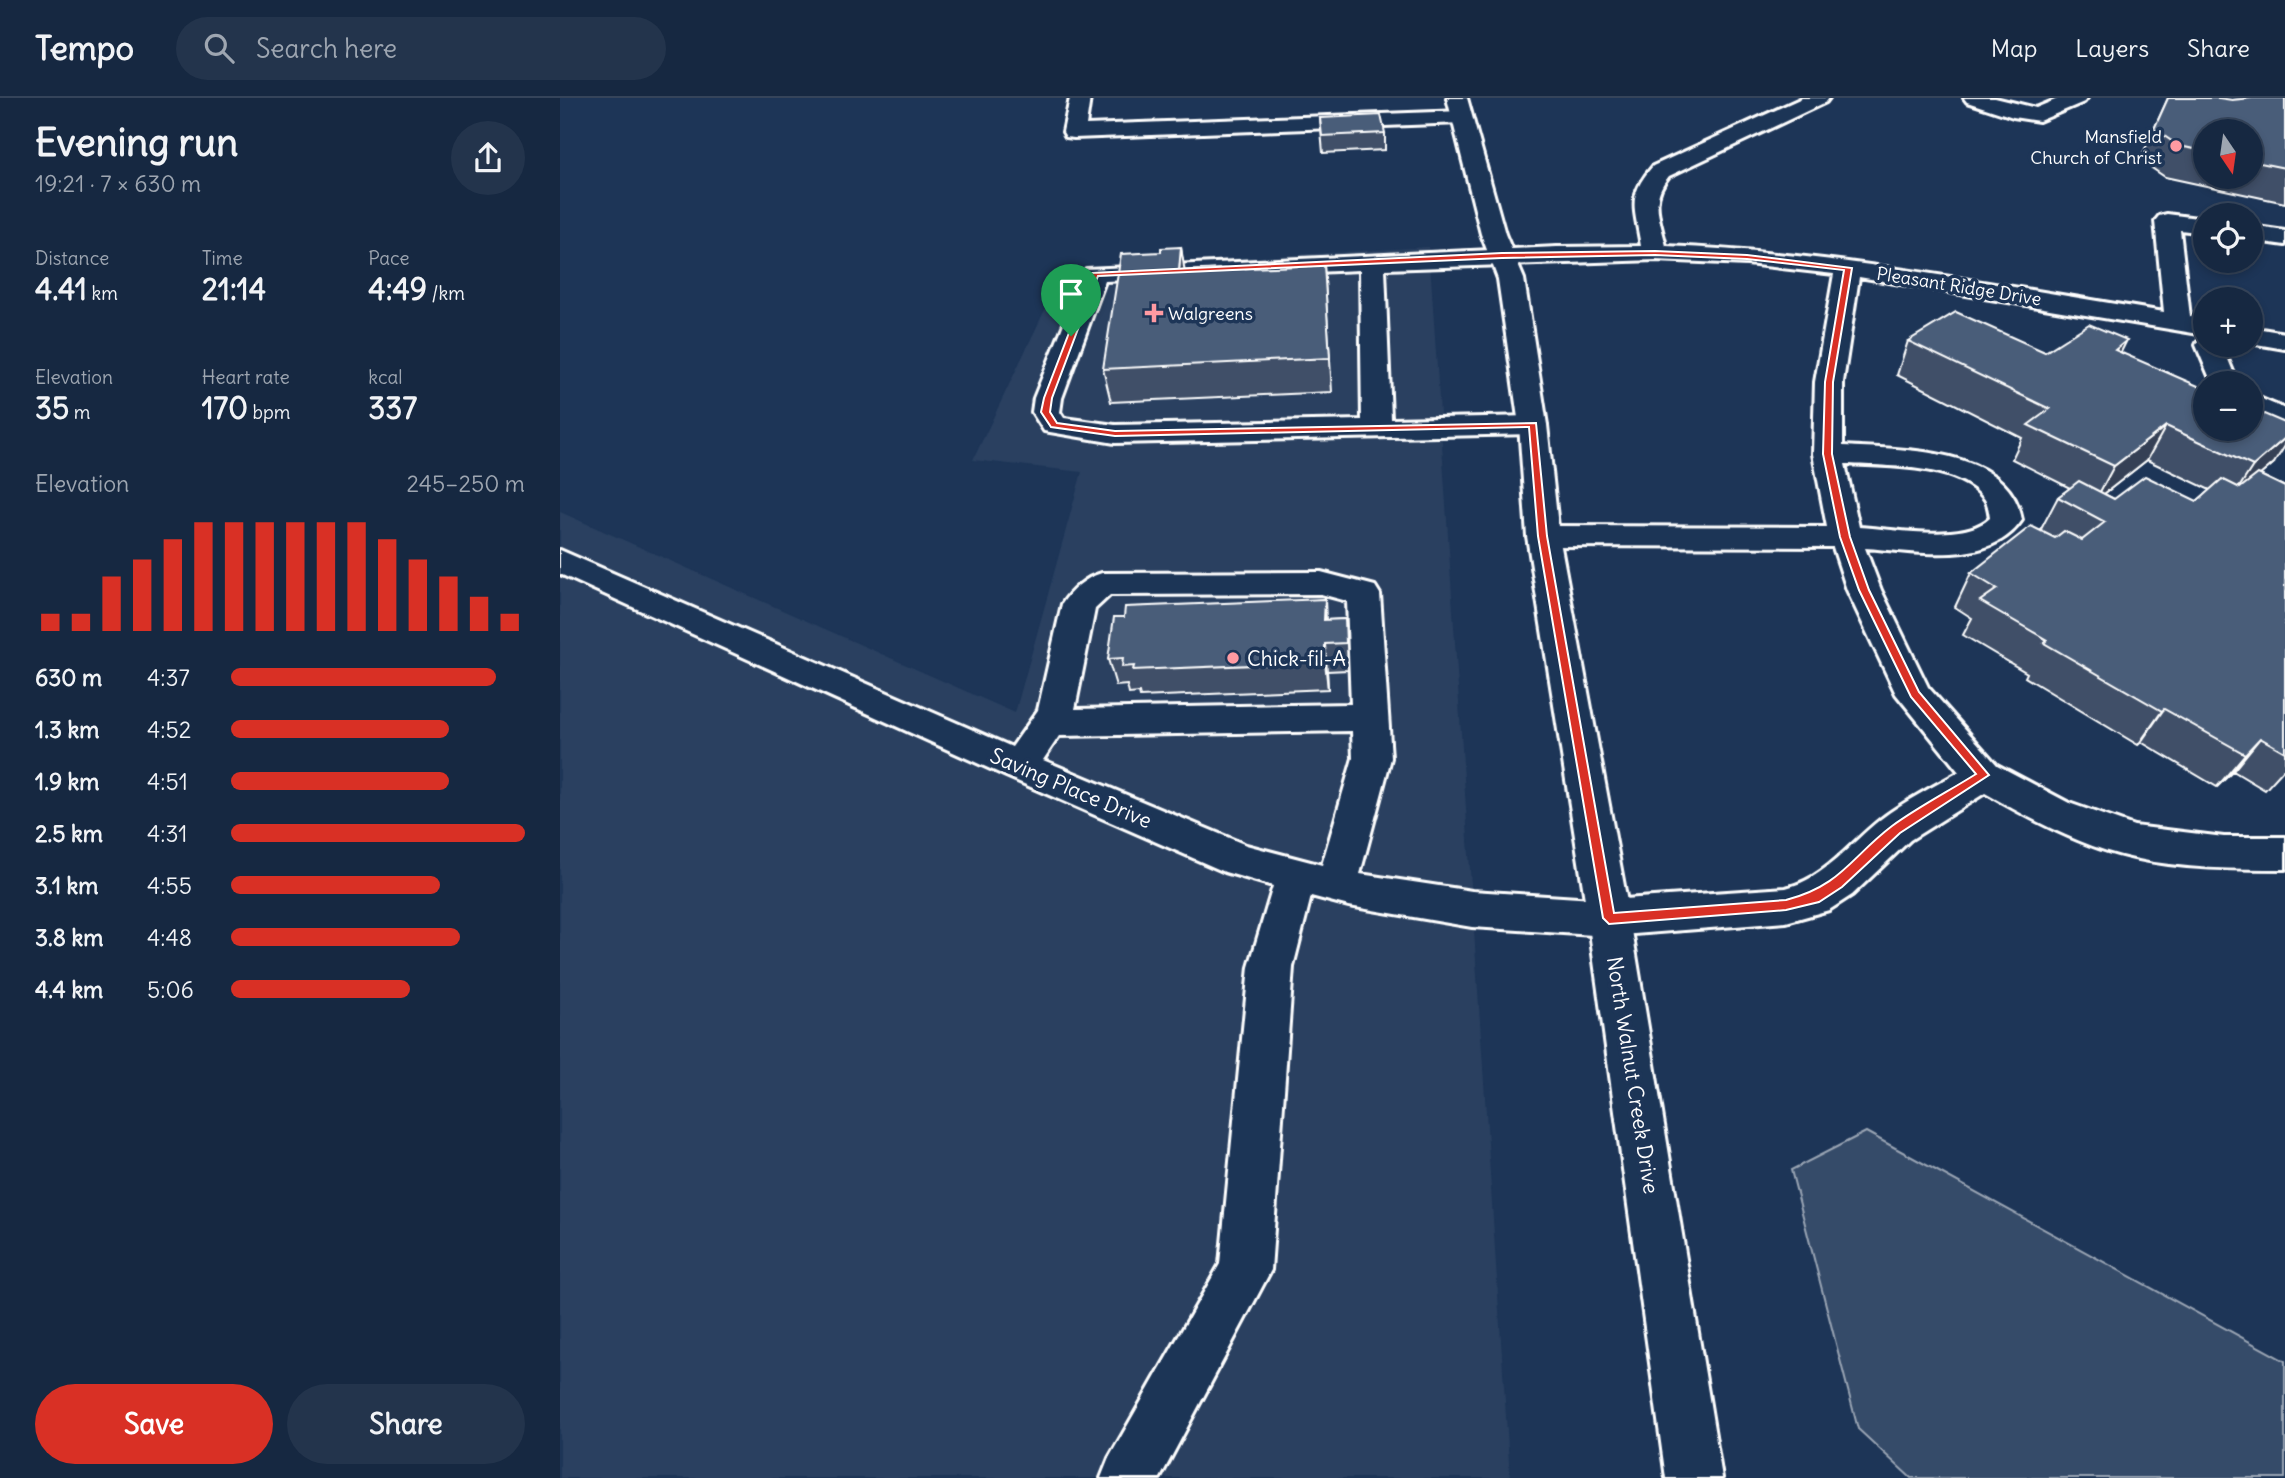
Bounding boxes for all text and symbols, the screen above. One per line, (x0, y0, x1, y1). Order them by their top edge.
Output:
search box (176, 17, 666, 80)
text: Tempo (35, 27, 134, 69)
icon: search (200, 29, 238, 67)
text: Search here (256, 32, 397, 65)
text: Map (1991, 33, 2037, 63)
text: Layers (2075, 33, 2149, 63)
text: Share (2187, 33, 2250, 63)
text: Evening run (35, 119, 238, 166)
north arrow (2193, 119, 2263, 189)
map controls (2193, 119, 2263, 441)
button: share (451, 121, 525, 195)
place label: Mansfield Church of Christ (2030, 125, 2162, 169)
marker: Mansfield Church of Christ (2168, 138, 2184, 154)
text: 19:21 · 7 × 630 m (35, 169, 201, 198)
button: locate (2193, 203, 2263, 273)
text: Distance (35, 246, 109, 270)
text: Time (202, 246, 243, 270)
text: Pace (368, 246, 410, 270)
street label: Pleasant Ridge Drive (1875, 262, 2043, 310)
pin (1041, 264, 1101, 336)
text: 4.41 (35, 270, 87, 308)
text: 21:14 (202, 270, 266, 308)
text: 4:49 (368, 270, 427, 308)
icon: arrive (1052, 275, 1090, 313)
text: km (87, 281, 118, 305)
text: /km (427, 281, 465, 305)
button: + (2193, 287, 2263, 357)
place label: Walgreens (1168, 302, 1253, 325)
marker: Walgreens (1146, 305, 1162, 321)
text: Elevation (35, 365, 113, 389)
text: Heart rate (202, 365, 290, 389)
text: kcal (368, 365, 403, 389)
button: − (2193, 371, 2263, 441)
text: 35 (35, 389, 69, 427)
text: 170 (202, 389, 248, 427)
text: 337 (368, 389, 417, 427)
text: m (69, 400, 90, 424)
text: bpm (248, 400, 291, 424)
text: Elevation (35, 469, 129, 498)
text: 245–250 m (407, 469, 525, 498)
place label: Chick-fil-A (1247, 645, 1346, 672)
marker: Chick-fil-A (1225, 650, 1241, 666)
text: 630 m (35, 663, 102, 692)
text: 4:37 (147, 663, 190, 692)
text: 1.3 km (35, 715, 99, 744)
text: 4:52 (147, 715, 191, 744)
street label: Saving Place Drive (986, 742, 1156, 834)
text: 1.9 km (35, 767, 100, 796)
text: 4:51 (147, 767, 188, 796)
text: 2.5 km (35, 819, 103, 848)
text: 4:31 (147, 819, 187, 848)
text: 3.1 km (35, 871, 98, 900)
text: 4:55 (147, 871, 192, 900)
text: 3.8 km (35, 923, 103, 952)
text: 4:48 (147, 923, 192, 952)
street label: North Walnut Creek Drive (1601, 954, 1665, 1196)
text: 4.4 km (35, 975, 103, 1004)
text: 5:06 (147, 975, 194, 1004)
button: Save (35, 1384, 273, 1464)
button: Share (287, 1384, 525, 1464)

